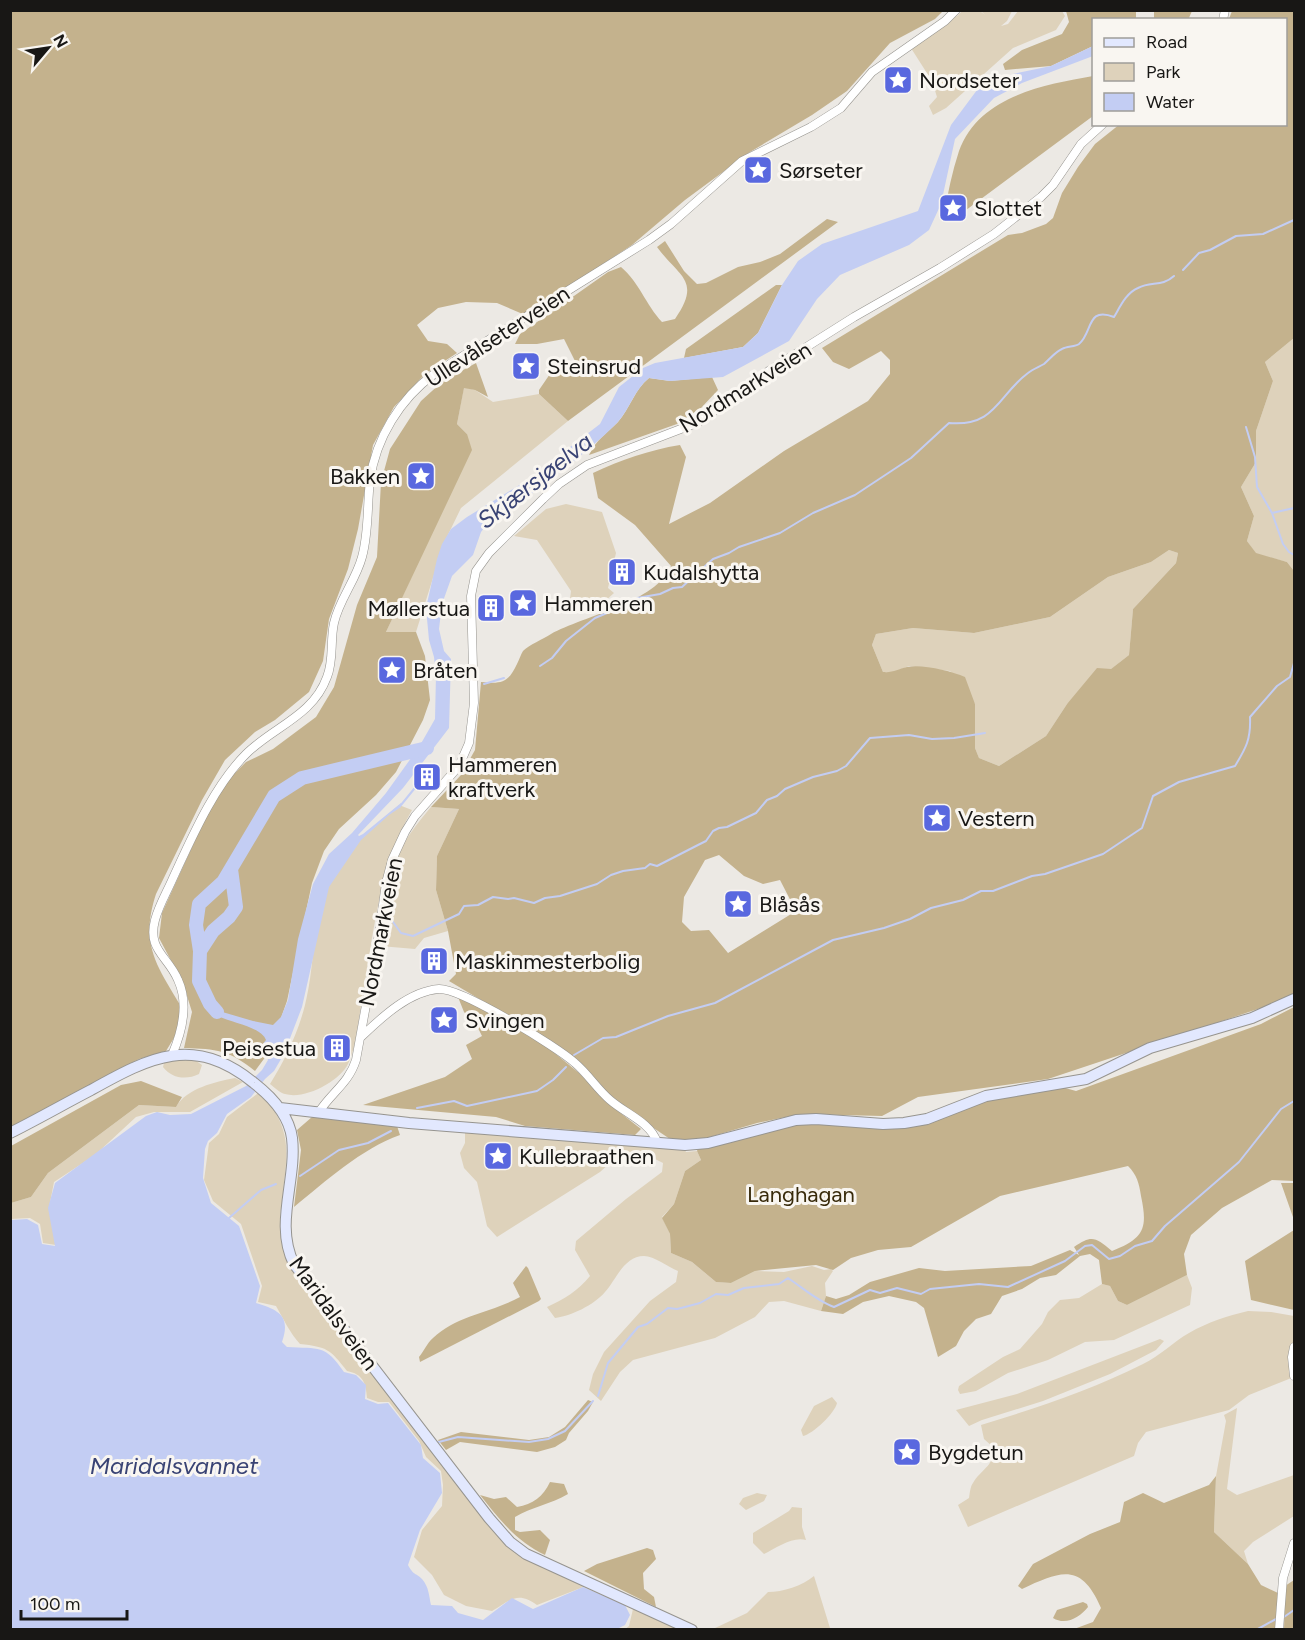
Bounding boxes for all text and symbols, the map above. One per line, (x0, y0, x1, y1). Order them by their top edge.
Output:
north arrow (18, 18, 78, 78)
legend (1092, 18, 1287, 126)
text: N (49, 31, 72, 51)
text: Road (1146, 31, 1187, 53)
text: Park (1146, 61, 1181, 83)
place icon: Nordseter (882, 64, 914, 96)
place label: Nordseter (919, 67, 1020, 94)
text: Water (1146, 91, 1194, 113)
place icon: Sørseter (742, 154, 774, 186)
place label: Sørseter (779, 157, 863, 184)
place icon: Slottet (937, 192, 969, 224)
place label: Slottet (974, 195, 1042, 222)
street label: Ullevålseterveien (420, 280, 575, 393)
street label: Nordmarkveien (674, 336, 816, 439)
place icon: Steinsrud (510, 350, 542, 382)
place label: Steinsrud (547, 353, 641, 380)
water label: Skjærsjøelva (471, 427, 598, 535)
place icon: Bakken (405, 460, 437, 492)
place label: Bakken (330, 463, 400, 490)
building icon: Kudalshytta (606, 556, 638, 588)
place label: Kudalshytta (643, 559, 759, 586)
place icon: Hammeren (507, 587, 539, 619)
place label: Hammeren (544, 590, 653, 617)
building icon: Møllerstua (475, 592, 507, 624)
place label: Møllerstua (367, 595, 470, 622)
place icon: Bråten (376, 654, 408, 686)
place label: Bråten (413, 657, 478, 684)
place label: Hammeren kraftverk (448, 751, 557, 803)
building icon: Hammeren kraftverk (411, 761, 443, 793)
place icon: Vestern (921, 802, 953, 834)
place label: Vestern (958, 805, 1035, 832)
street label: Nordmarkveien (353, 856, 408, 1009)
place icon: Blåsås (722, 888, 754, 920)
place label: Blåsås (759, 891, 820, 918)
building icon: Maskinmesterbolig (418, 945, 450, 977)
place label: Maskinmesterbolig (455, 948, 640, 975)
place icon: Svingen (428, 1004, 460, 1036)
place label: Svingen (465, 1007, 545, 1034)
building icon: Peisestua (321, 1032, 353, 1064)
place label: Peisestua (222, 1035, 316, 1062)
place icon: Kullebraathen (482, 1140, 514, 1172)
place label: Kullebraathen (519, 1143, 654, 1170)
park label: Langhagan (747, 1181, 855, 1208)
street label: Maridalsveien (283, 1251, 384, 1376)
place icon: Bygdetun (891, 1436, 923, 1468)
place label: Bygdetun (928, 1439, 1023, 1466)
water label: Maridalsvannet (90, 1451, 259, 1480)
scale bar (21, 1583, 128, 1621)
text: 100 m (30, 1593, 80, 1615)

